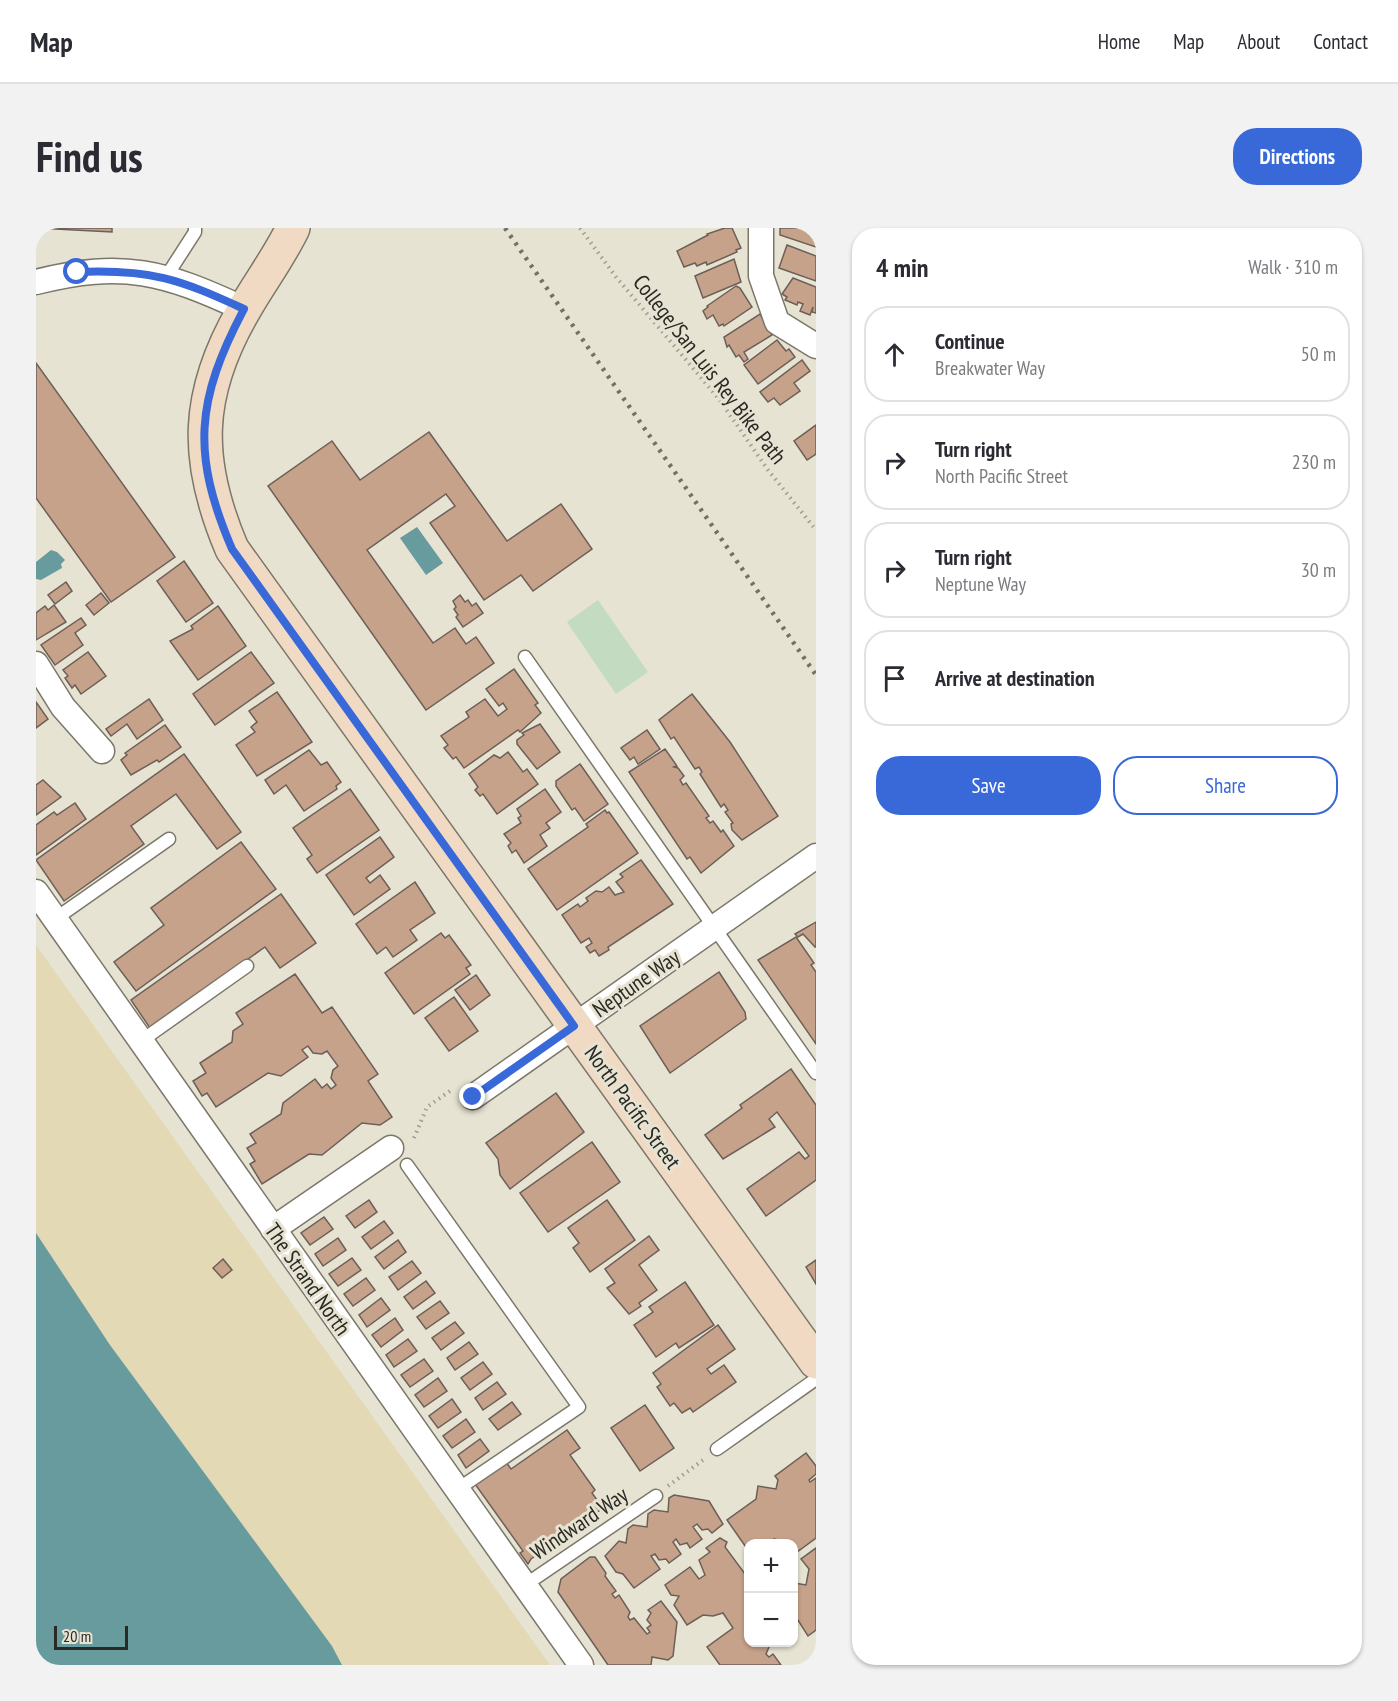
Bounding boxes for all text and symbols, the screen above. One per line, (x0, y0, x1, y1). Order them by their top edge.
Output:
text: Map (30, 23, 73, 60)
text: Home (1098, 28, 1140, 55)
text: Map (1173, 28, 1204, 55)
text: About (1237, 28, 1280, 55)
text: Contact (1313, 28, 1368, 55)
button: Directions (1233, 128, 1362, 185)
text: Find us (36, 129, 143, 184)
text: 4 min (876, 251, 929, 284)
text: Walk · 310 m (1248, 254, 1338, 280)
route start (63, 258, 89, 284)
street label: College/San Luis Rey Bike Path (627, 269, 793, 469)
text: Continue (935, 327, 1005, 355)
icon: ahead (878, 338, 911, 371)
text: 50 m (1301, 341, 1336, 367)
text: Breakwater Way (935, 355, 1045, 381)
text: Turn right (935, 435, 1012, 463)
icon: right (878, 446, 911, 479)
text: 230 m (1292, 449, 1336, 475)
text: North Pacific Street (935, 463, 1068, 489)
text: Turn right (935, 543, 1012, 571)
icon: right (878, 554, 911, 587)
text: 30 m (1301, 557, 1336, 583)
text: Neptune Way (935, 571, 1026, 597)
icon: arrive (878, 662, 911, 695)
text: Arrive at destination (935, 664, 1095, 692)
button: Save (876, 756, 1101, 815)
button: Share (1113, 756, 1338, 815)
street label: Neptune Way (587, 942, 686, 1023)
street label: North Pacific Street (579, 1040, 687, 1174)
route end (459, 1083, 485, 1109)
street label: The Strand North (259, 1217, 357, 1341)
street label: Windward Way (525, 1480, 634, 1566)
map controls (744, 1539, 798, 1647)
button: + (744, 1539, 798, 1593)
button: − (744, 1593, 798, 1647)
scale bar (54, 1623, 128, 1650)
text: 20 m (63, 1626, 91, 1646)

